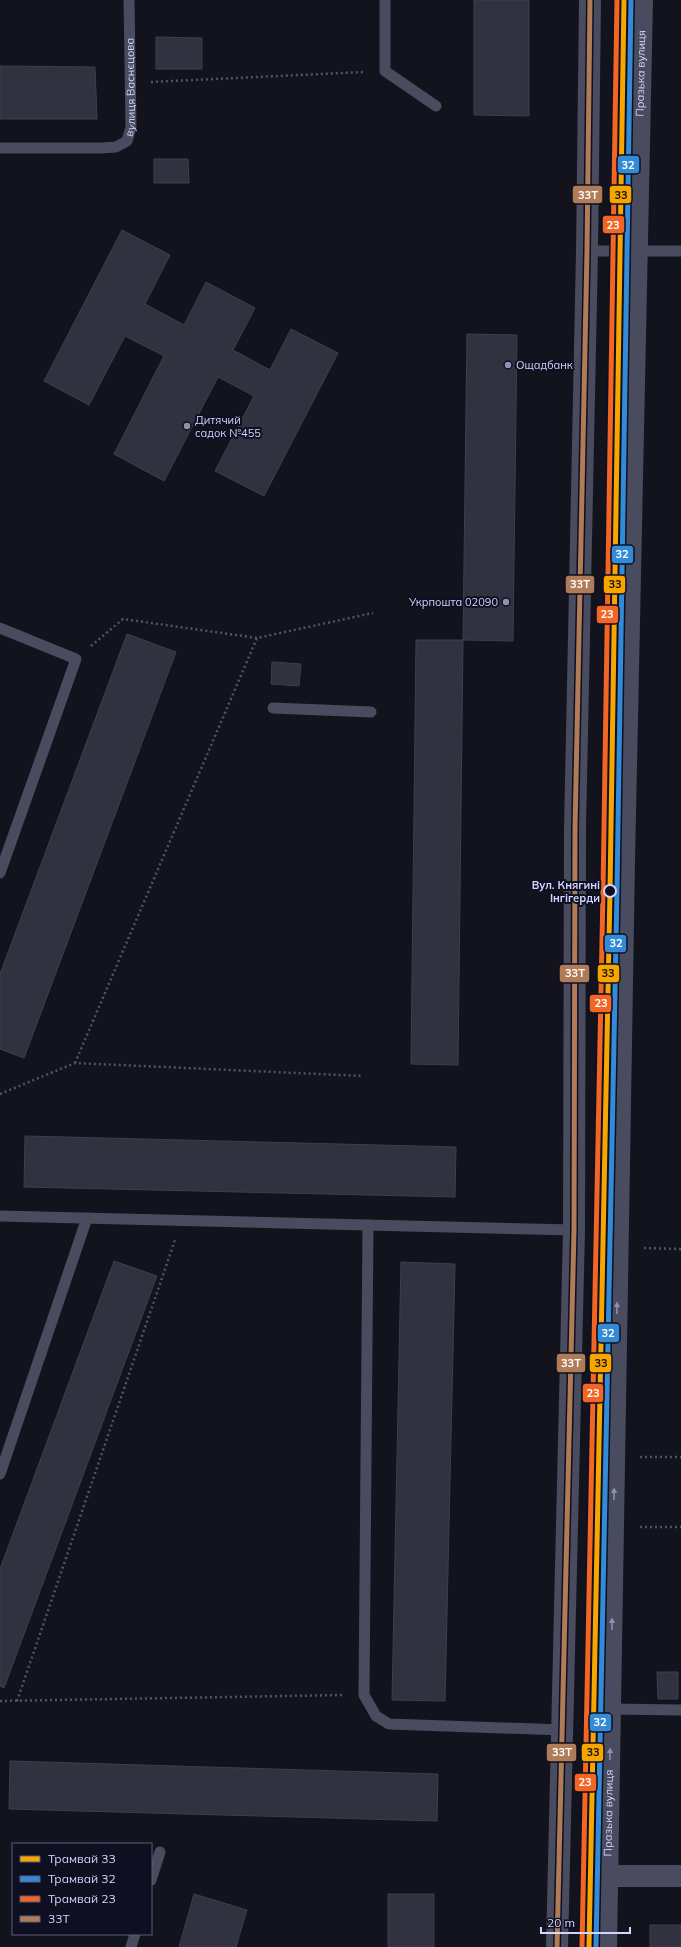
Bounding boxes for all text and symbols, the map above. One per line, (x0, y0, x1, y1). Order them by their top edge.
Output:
street label: Празька вулиця (633, 30, 648, 117)
street label: вулиця Васнєцова (122, 38, 138, 138)
line badge: 32 (617, 155, 640, 174)
text: 32 (621, 158, 635, 172)
line badge: 33Т (572, 185, 603, 204)
line badge: 33 (609, 185, 632, 204)
text: 33Т (578, 188, 598, 202)
text: 33 (614, 188, 628, 202)
line badge: 23 (602, 215, 625, 234)
text: 23 (606, 218, 620, 232)
place label: Ощадбанк (516, 358, 573, 372)
marker: Ощадбанк (503, 360, 513, 370)
place label: Дитячий садок №455 (195, 413, 261, 440)
marker: Дитячий садок №455 (182, 421, 192, 431)
line badge: 32 (611, 545, 634, 564)
text: 32 (615, 547, 629, 561)
line badge: 33Т (565, 575, 595, 594)
line badge: 33 (603, 575, 626, 594)
text: 33Т (570, 577, 590, 591)
text: 33 (608, 577, 622, 591)
place label: Укрпошта 02090 (408, 595, 498, 609)
marker: Укрпошта 02090 (501, 597, 511, 607)
line badge: 23 (596, 605, 619, 624)
text: 23 (600, 607, 614, 621)
place label: Вул. Княгині Інгігерди (532, 878, 600, 905)
marker: Вул. Княгині Інгігерди (603, 884, 617, 898)
line badge: 32 (604, 934, 627, 953)
text: 32 (609, 936, 623, 950)
line badge: 33Т (559, 964, 590, 983)
line badge: 33 (597, 964, 620, 983)
text: 33Т (565, 966, 585, 980)
text: 33 (601, 966, 615, 980)
line badge: 23 (589, 994, 612, 1013)
text: 23 (594, 996, 608, 1010)
one-way arrow (614, 1301, 620, 1314)
line badge: 32 (597, 1323, 620, 1343)
text: 32 (601, 1326, 615, 1340)
line badge: 33Т (556, 1353, 586, 1373)
line badge: 33 (589, 1353, 612, 1373)
text: 33Т (561, 1356, 581, 1370)
text: 33 (594, 1356, 608, 1370)
line badge: 23 (582, 1383, 604, 1403)
text: 23 (586, 1386, 600, 1400)
one-way arrow (611, 1487, 617, 1500)
one-way arrow (609, 1617, 615, 1630)
line badge: 32 (589, 1713, 612, 1732)
text: 32 (593, 1715, 607, 1729)
line badge: 33Т (546, 1743, 577, 1762)
line badge: 33 (581, 1743, 604, 1762)
text: 33Т (552, 1745, 572, 1759)
text: 33 (586, 1745, 600, 1759)
one-way arrow (607, 1747, 613, 1760)
street label: Празька вулиця (601, 1770, 616, 1856)
line badge: 23 (574, 1773, 597, 1792)
text: 23 (578, 1775, 592, 1789)
legend (12, 1843, 152, 1935)
text: Трамвай 33 (48, 1851, 116, 1866)
text: Трамвай 32 (48, 1871, 116, 1886)
text: Трамвай 23 (48, 1891, 116, 1906)
scale bar (541, 1909, 630, 1935)
text: 33Т (48, 1911, 70, 1926)
text: 20 m (547, 1915, 575, 1930)

